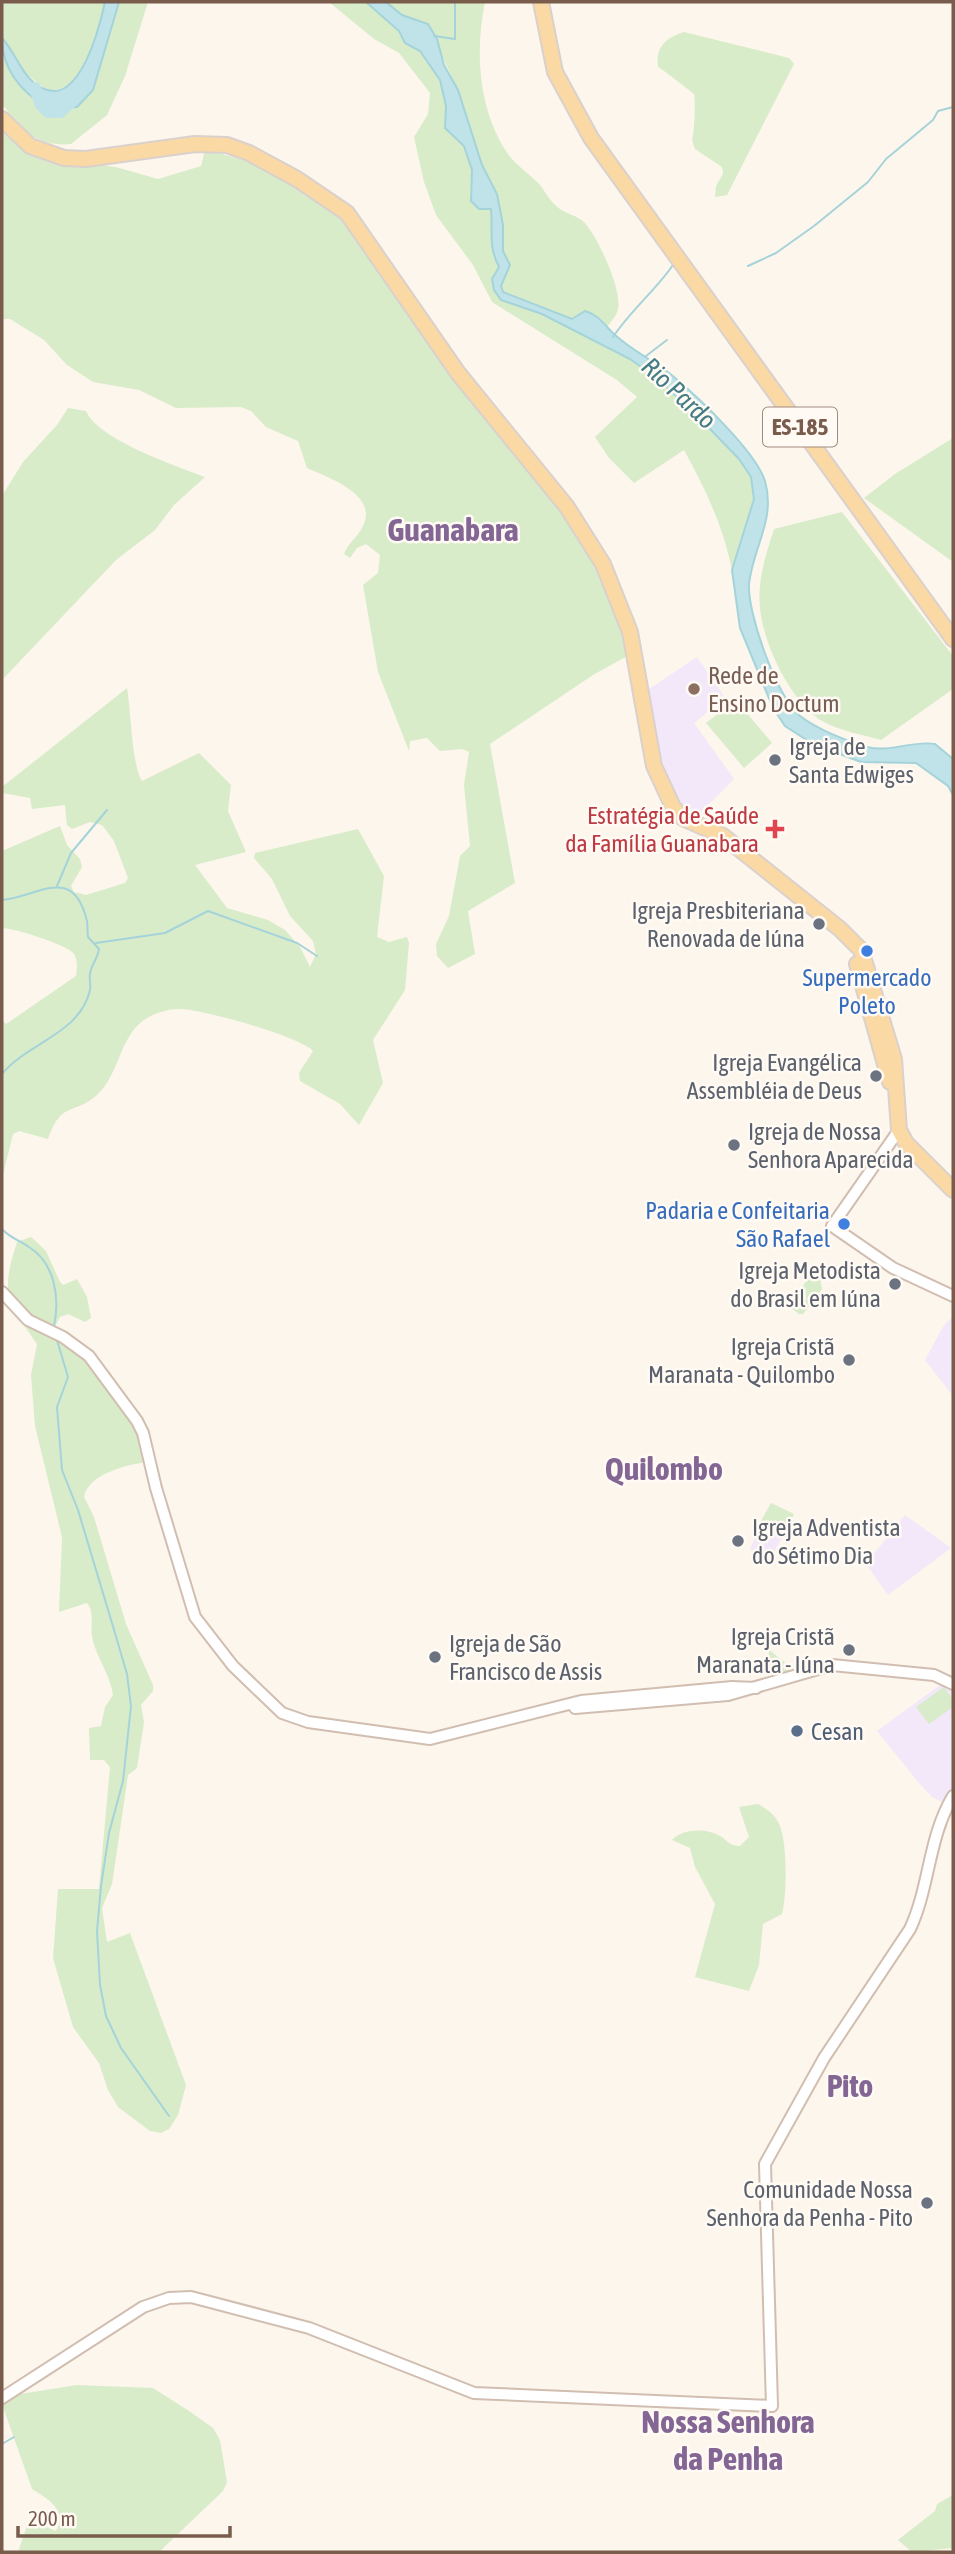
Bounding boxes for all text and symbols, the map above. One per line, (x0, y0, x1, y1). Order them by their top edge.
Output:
water label: Rio Pardo (636, 351, 722, 435)
road number: ES-185 (763, 408, 837, 446)
district label: Guanabara (387, 511, 519, 548)
place label: Rede de Ensino Doctum (708, 662, 839, 717)
marker: Rede de Ensino Doctum (686, 681, 702, 697)
place label: Igreja de Santa Edwiges (789, 733, 914, 788)
marker: Igreja de Santa Edwiges (767, 752, 783, 768)
place label: Estratégia de Saúde da Família Guanabara (565, 802, 759, 857)
marker: Estratégia de Saúde da Família Guanabara (765, 819, 785, 839)
place label: Igreja Presbiteriana Renovada de Iúna (631, 897, 805, 952)
marker: Igreja Presbiteriana Renovada de Iúna (811, 916, 827, 932)
marker: Supermercado Poleto (859, 943, 875, 959)
place label: Supermercado Poleto (803, 964, 931, 1019)
place label: Igreja Evangélica Assembléia de Deus (687, 1049, 862, 1104)
marker: Igreja Evangélica Assembléia de Deus (868, 1068, 884, 1084)
place label: Igreja de Nossa Senhora Aparecida (748, 1118, 914, 1173)
marker: Igreja de Nossa Senhora Aparecida (726, 1137, 742, 1153)
place label: Padaria e Confeitaria São Rafael (645, 1197, 831, 1252)
marker: Padaria e Confeitaria São Rafael (836, 1216, 852, 1232)
place label: Igreja Metodista do Brasil em Iúna (730, 1257, 881, 1312)
marker: Igreja Metodista do Brasil em Iúna (887, 1276, 903, 1292)
place label: Igreja Cristã Maranata - Quilombo (648, 1333, 835, 1388)
marker: Igreja Cristã Maranata - Quilombo (841, 1352, 857, 1368)
district label: Quilombo (605, 1450, 723, 1487)
place label: Igreja Adventista do Sétimo Dia (752, 1514, 901, 1569)
marker: Igreja Adventista do Sétimo Dia (730, 1533, 746, 1549)
place label: Igreja Cristã Maranata - Iúna (696, 1623, 835, 1678)
place label: Igreja de São Francisco de Assis (449, 1630, 602, 1685)
marker: Igreja Cristã Maranata - Iúna (841, 1642, 857, 1658)
marker: Igreja de São Francisco de Assis (427, 1649, 443, 1665)
place label: Cesan (811, 1718, 864, 1745)
marker: Cesan (789, 1723, 805, 1739)
district label: Pito (827, 2067, 873, 2104)
place label: Comunidade Nossa Senhora da Penha - Pito (706, 2176, 913, 2231)
marker: Comunidade Nossa Senhora da Penha - Pito (919, 2195, 935, 2211)
district label: Nossa Senhora da Penha (641, 2403, 815, 2477)
scale bar (18, 2494, 229, 2538)
text: 200 m (28, 2506, 76, 2530)

